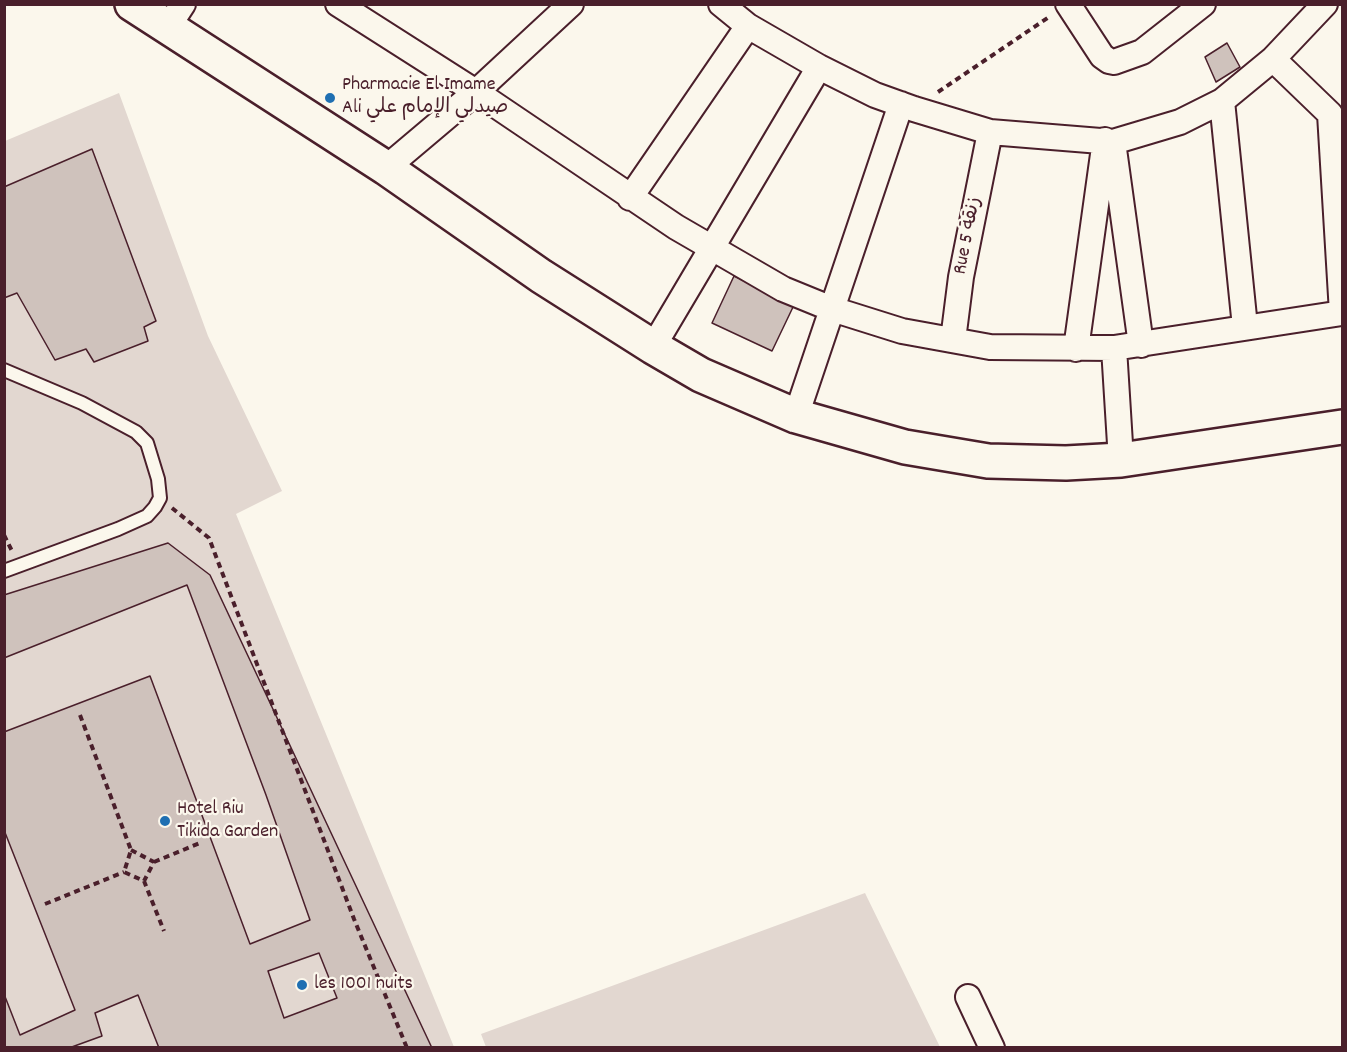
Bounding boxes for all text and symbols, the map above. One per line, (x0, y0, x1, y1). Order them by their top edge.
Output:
place label: Pharmacie El Imame Ali صيدلي الإمام علي (342, 74, 508, 121)
marker: Pharmacie El Imame Ali صيدلي الإمام علي (323, 91, 337, 105)
street label: Rue 5 زنقة (950, 195, 988, 277)
place label: Hotel Riu Tikida Garden (177, 798, 278, 845)
marker: Hotel Riu Tikida Garden (158, 814, 172, 828)
place label: les 1001 nuits (314, 973, 413, 997)
marker: les 1001 nuits (295, 978, 309, 992)

